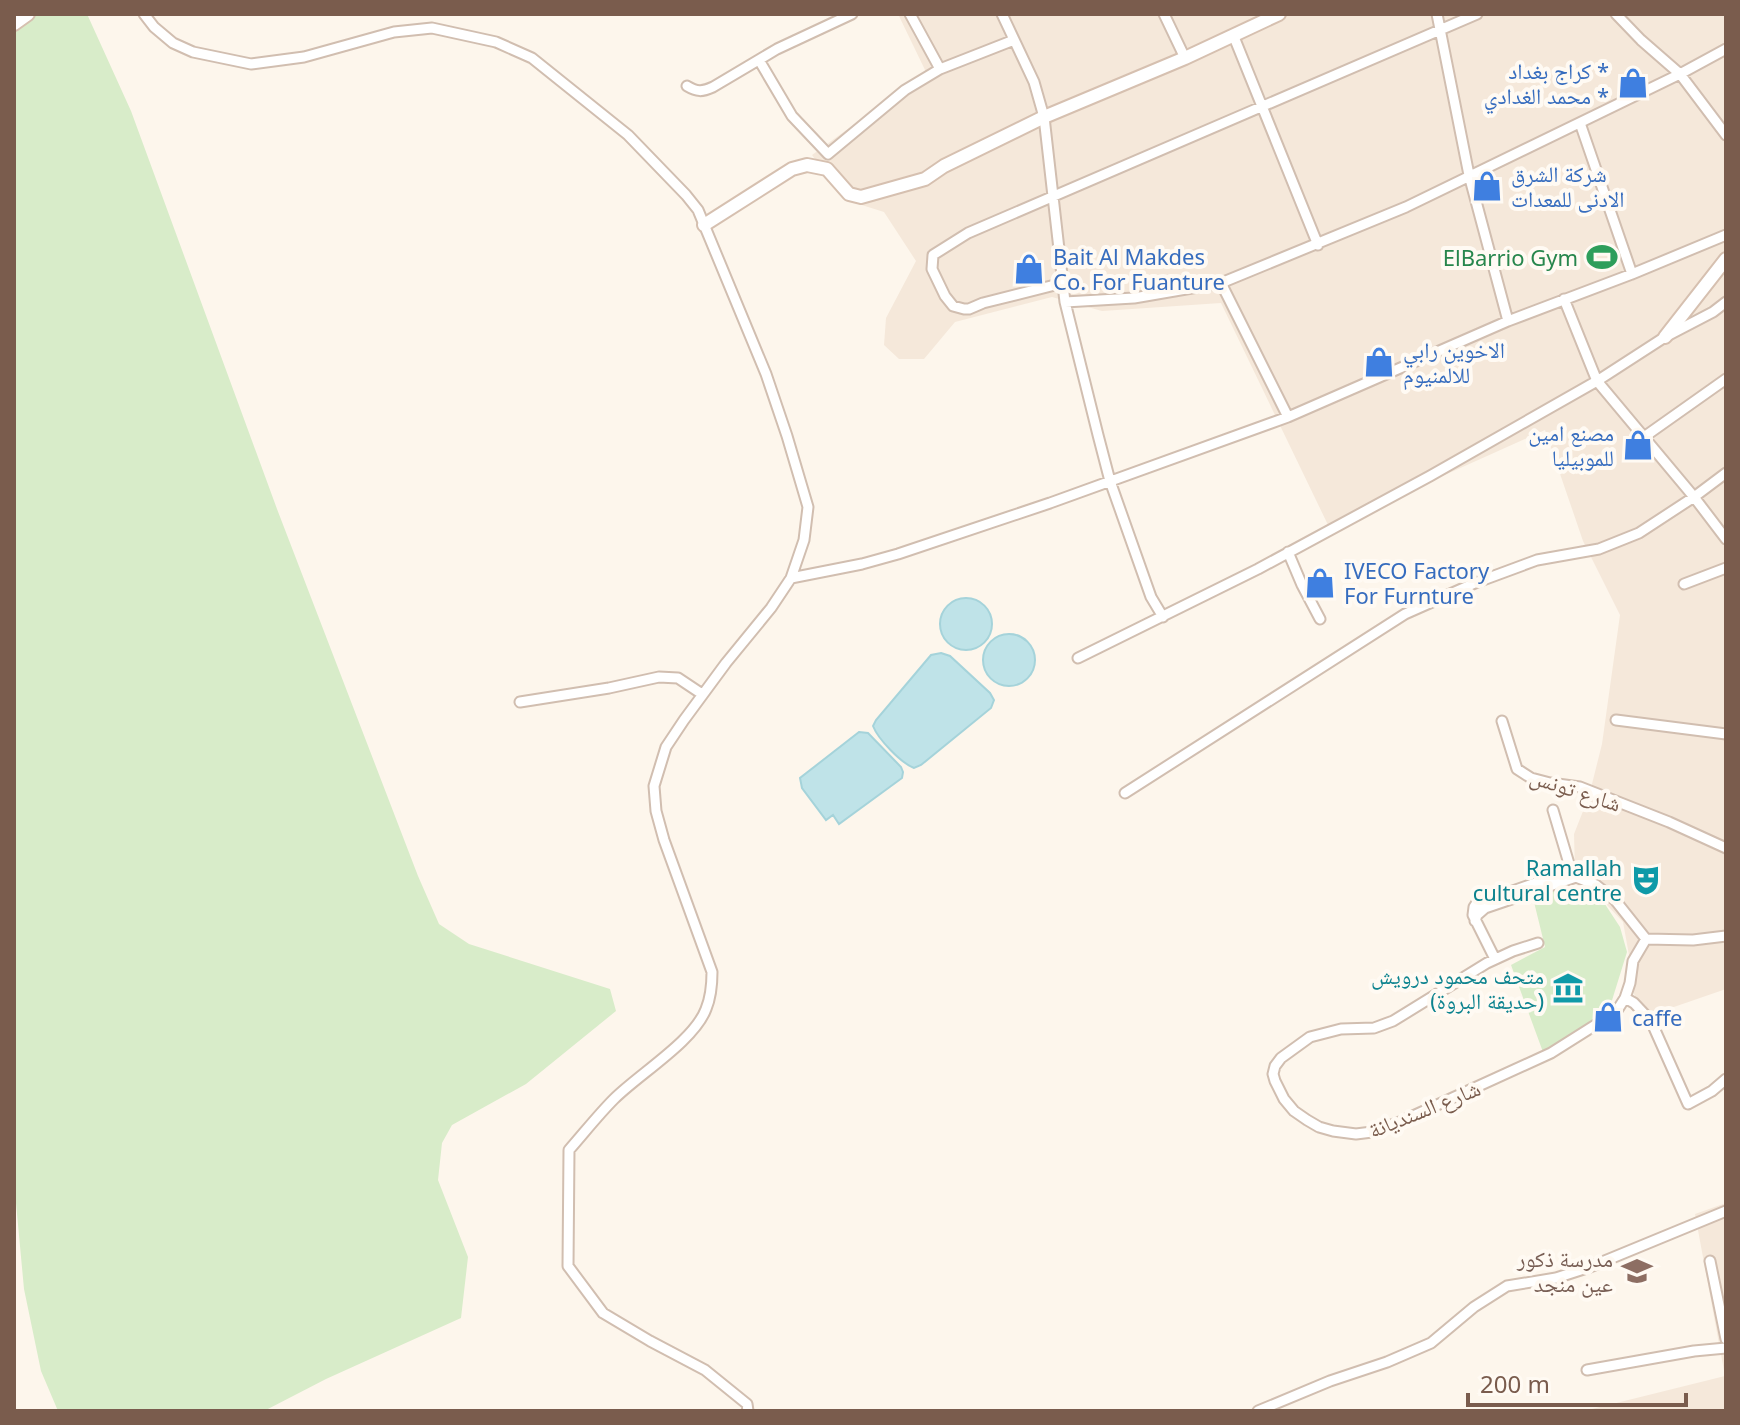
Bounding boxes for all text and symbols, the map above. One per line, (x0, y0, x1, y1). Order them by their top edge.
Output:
place label: كراج بغداد * محمد الغدادي * (1484, 55, 1609, 114)
shop icon: كراج بغداد * محمد الغدادي * (1616, 66, 1650, 100)
place label: شركة الشرق الادنى للمعدات (1511, 158, 1625, 213)
shop icon: شركة الشرق الادنى للمعدات (1470, 169, 1504, 203)
sports icon: ElBarrio Gym (1585, 240, 1619, 274)
place label: Bait Al Makdes Co. For Fuanture (1053, 241, 1225, 296)
place label: ElBarrio Gym (1443, 242, 1578, 272)
shop icon: Bait Al Makdes Co. For Fuanture (1012, 252, 1046, 286)
place label: الاخوين رابي للالمنيوم (1403, 334, 1505, 390)
shop icon: الاخوين رابي للالمنيوم (1362, 345, 1396, 379)
place label: مصنع امين للموبيليا (1528, 417, 1614, 472)
shop icon: مصنع امين للموبيليا (1621, 428, 1655, 462)
place label: IVECO Factory For Furnture (1344, 555, 1490, 610)
shop icon: IVECO Factory For Furnture (1303, 566, 1337, 600)
street label: شارع تونس (1527, 760, 1625, 818)
place label: Ramallah cultural centre (1473, 852, 1622, 907)
theatre icon: Ramallah cultural centre (1629, 863, 1663, 897)
place label: متحف محمود درويش (حديقة البروة) (1371, 960, 1544, 1015)
museum icon: متحف محمود درويش (حديقة البروة) (1551, 971, 1585, 1005)
shop icon: caffe (1591, 1000, 1625, 1034)
place label: caffe (1632, 1002, 1682, 1032)
street label: شارع السنديانة (1364, 1072, 1484, 1144)
place label: مدرسة ذكور عين منجد (1516, 1243, 1613, 1298)
school or university icon: مدرسة ذكور عين منجد (1620, 1254, 1654, 1288)
scale bar (1468, 1357, 1686, 1407)
text: 200 m (1480, 1367, 1550, 1400)

